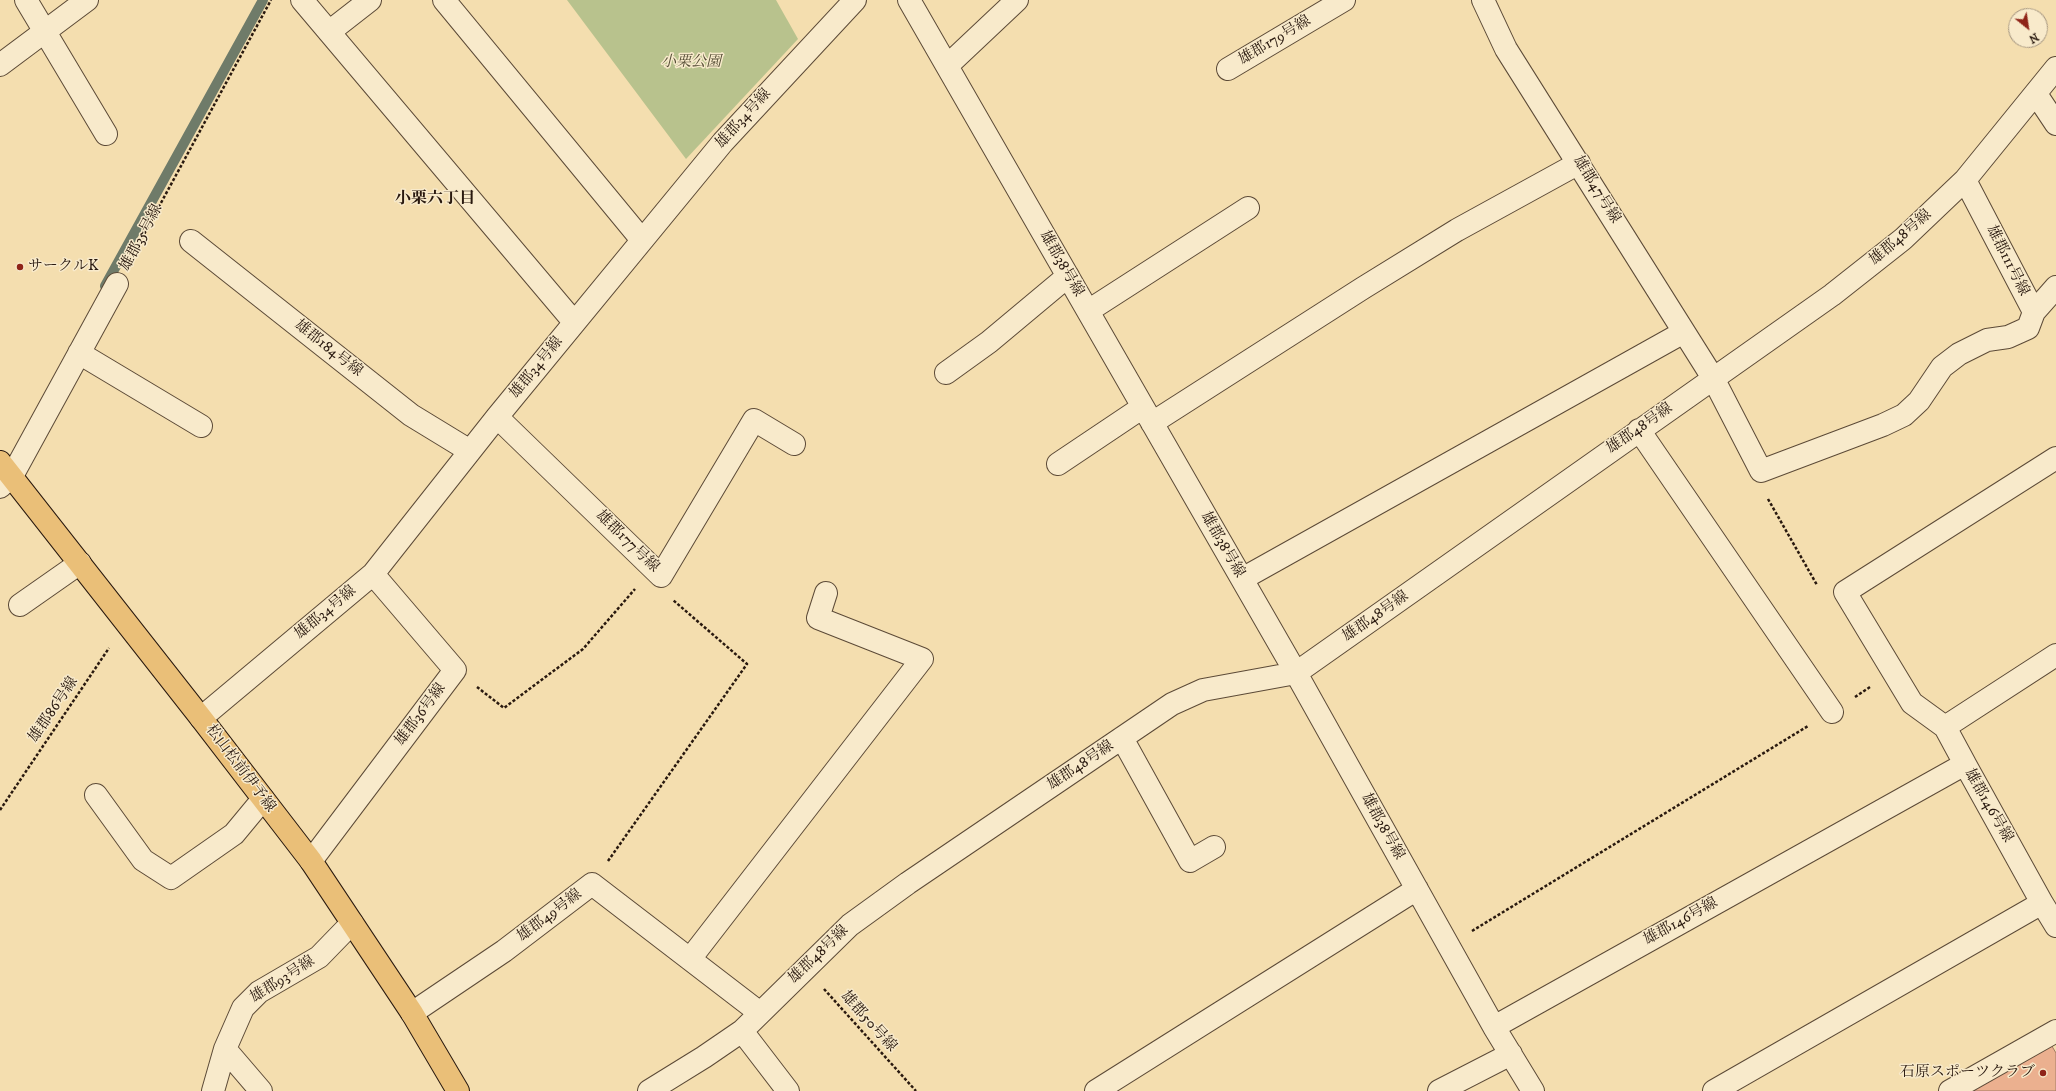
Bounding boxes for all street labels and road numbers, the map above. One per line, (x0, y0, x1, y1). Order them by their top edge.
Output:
street label: 雄郡179号線 (1236, 12, 1314, 70)
street label: 雄郡34号線 (712, 85, 776, 153)
street label: 雄郡47号線 (1568, 153, 1624, 227)
street label: 雄郡35号線 (117, 202, 167, 274)
street label: 雄郡48号線 (1866, 206, 1936, 270)
street label: 雄郡111号線 (1982, 223, 2032, 299)
street label: 雄郡38号線 (1035, 228, 1087, 300)
street label: 雄郡184号線 (290, 317, 366, 381)
street label: 雄郡34号線 (507, 333, 567, 403)
street label: 雄郡48号線 (1604, 400, 1676, 458)
street label: 雄郡177号線 (592, 507, 662, 577)
street label: 雄郡38号線 (1196, 509, 1248, 581)
street label: 雄郡34号線 (292, 582, 360, 644)
street label: 雄郡48号線 (1340, 588, 1412, 646)
street label: 雄郡86号線 (25, 674, 83, 746)
street label: 雄郡36号線 (392, 680, 450, 750)
street label: 松山松前伊予線 (201, 722, 279, 816)
street label: 雄郡48号線 (1044, 737, 1118, 795)
street label: 雄郡146号線 (1960, 766, 2016, 846)
street label: 雄郡38号線 (1356, 791, 1408, 863)
street label: 雄郡49号線 (514, 886, 586, 946)
street label: 雄郡146号線 (1641, 894, 1721, 950)
street label: 雄郡48号線 (785, 922, 853, 988)
street label: 雄郡93号線 (247, 953, 319, 1007)
street label: 雄郡50号線 (836, 988, 900, 1056)

